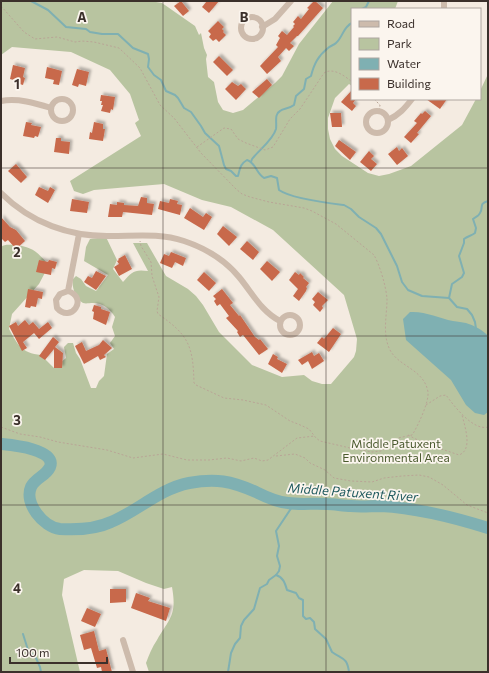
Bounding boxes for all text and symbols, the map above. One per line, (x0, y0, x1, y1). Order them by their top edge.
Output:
legend (351, 8, 481, 100)
text: A (77, 9, 87, 25)
text: B (240, 9, 249, 25)
text: Road (387, 16, 415, 30)
text: Park (387, 36, 413, 50)
text: Water (387, 56, 421, 70)
text: 1 (14, 76, 20, 92)
text: Building (387, 76, 431, 90)
text: 2 (13, 244, 21, 260)
text: 3 (13, 412, 21, 428)
park label: Middle Patuxent Environmental Area (342, 436, 450, 464)
water label: Middle Patuxent River (287, 479, 419, 505)
text: 4 (13, 580, 21, 596)
scale bar (10, 639, 107, 665)
text: 100 m (16, 645, 50, 659)

